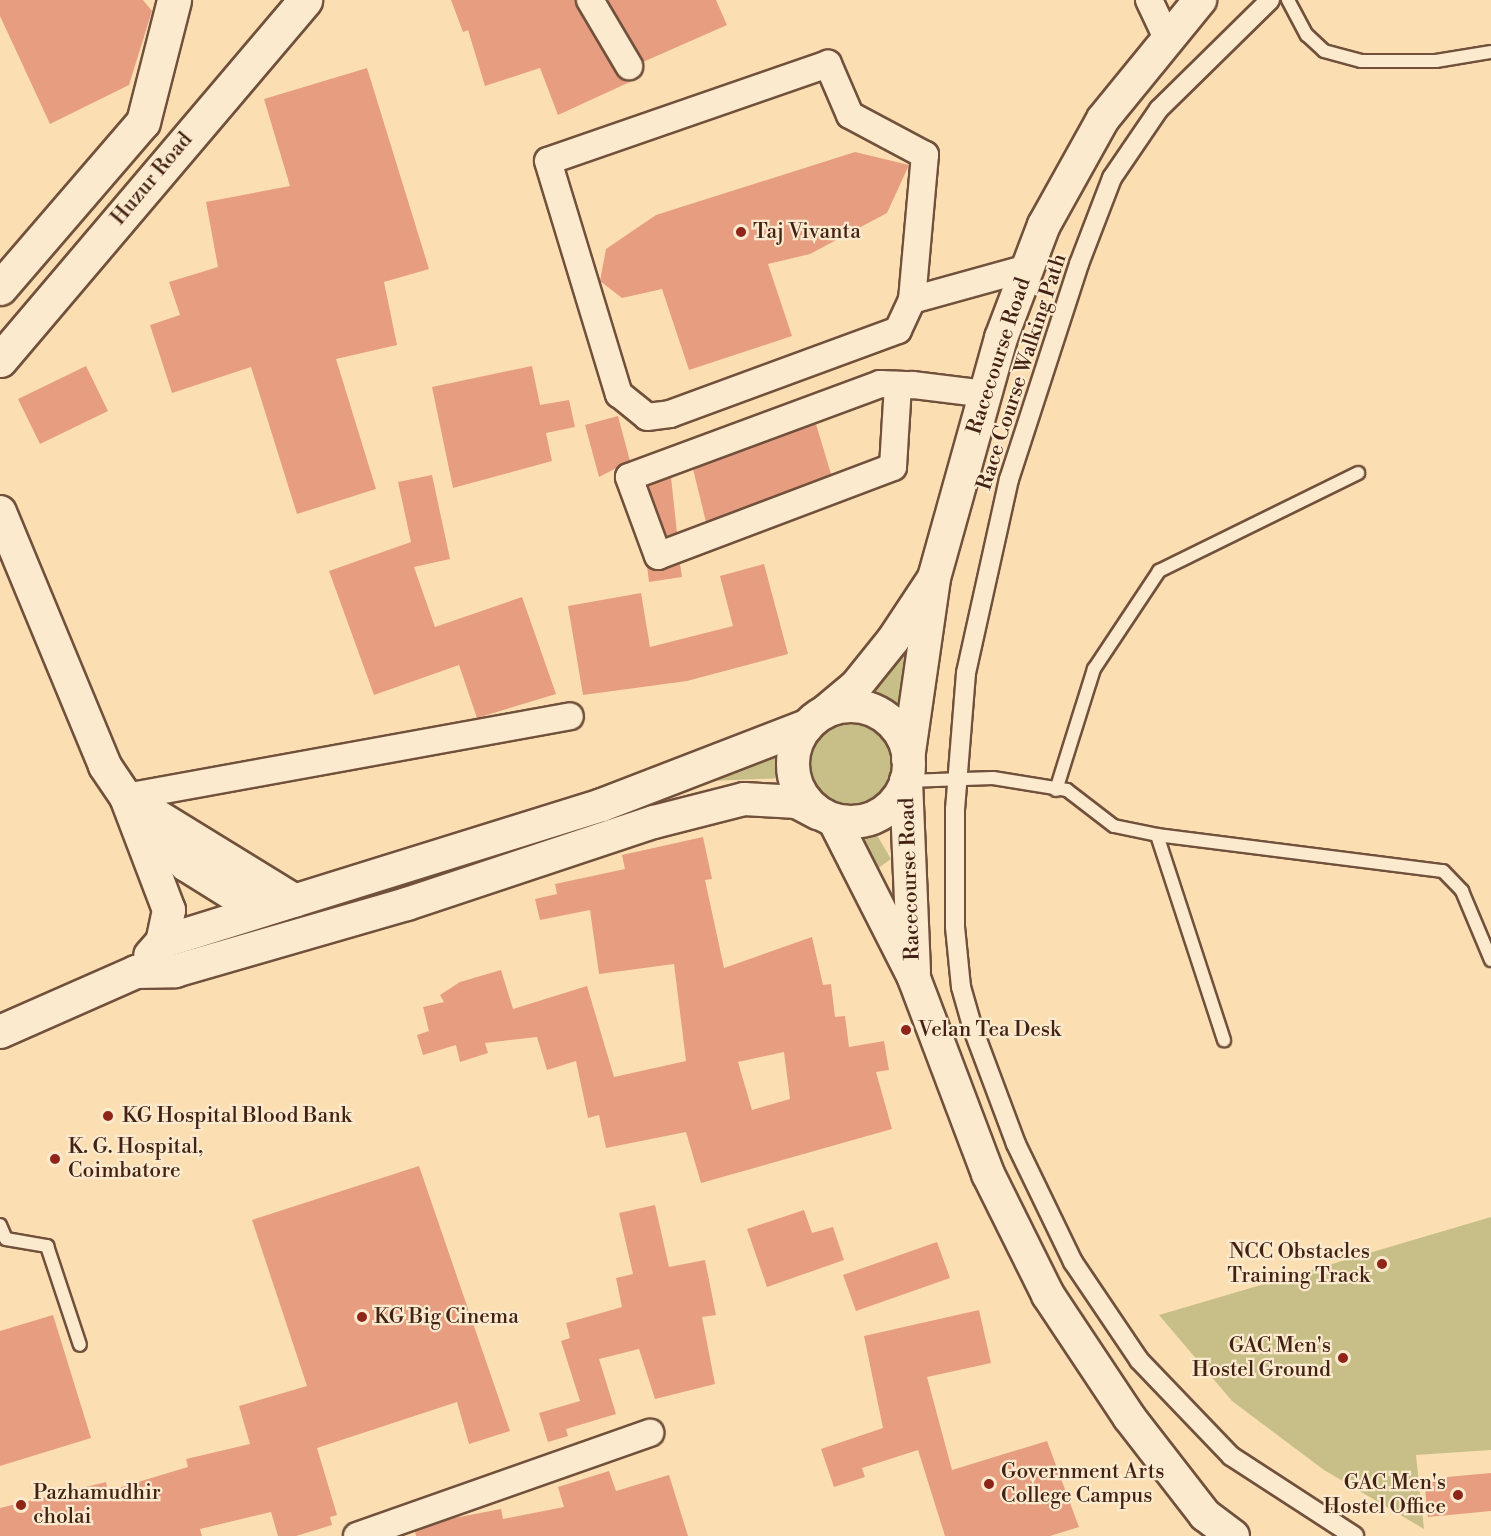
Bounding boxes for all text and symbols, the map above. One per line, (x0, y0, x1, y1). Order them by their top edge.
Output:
street label: Huzur Road (106, 128, 198, 230)
place label: Taj Vivanta (753, 219, 861, 245)
marker: Taj Vivanta (734, 225, 748, 239)
street label: Race Course Walking Path (972, 251, 1072, 493)
street label: Racecourse Road (962, 275, 1036, 437)
street label: Racecourse Road (895, 797, 925, 961)
place label: Velan Tea Desk (918, 1017, 1061, 1043)
marker: Velan Tea Desk (899, 1023, 913, 1037)
place label: KG Hospital Blood Bank (122, 1103, 352, 1129)
marker: KG Hospital Blood Bank (99, 1107, 117, 1125)
place label: K. G. Hospital, Coimbatore (68, 1134, 203, 1184)
marker: K. G. Hospital, Coimbatore (46, 1150, 64, 1168)
place label: NCC Obstacles Training Track (1227, 1239, 1370, 1289)
marker: NCC Obstacles Training Track (1375, 1257, 1389, 1271)
place label: KG Big Cinema (374, 1304, 519, 1330)
marker: KG Big Cinema (355, 1310, 369, 1324)
place label: GAC Men's Hostel Ground (1192, 1333, 1331, 1383)
marker: GAC Men's Hostel Ground (1336, 1351, 1350, 1365)
place label: Government Arts College Campus (1001, 1459, 1164, 1509)
place label: GAC Men's Hostel Office (1323, 1470, 1446, 1520)
marker: Government Arts College Campus (982, 1477, 996, 1491)
place label: Pazhamudhir cholai (33, 1480, 161, 1530)
marker: GAC Men's Hostel Office (1451, 1488, 1465, 1502)
marker: Pazhamudhir cholai (14, 1498, 28, 1512)

